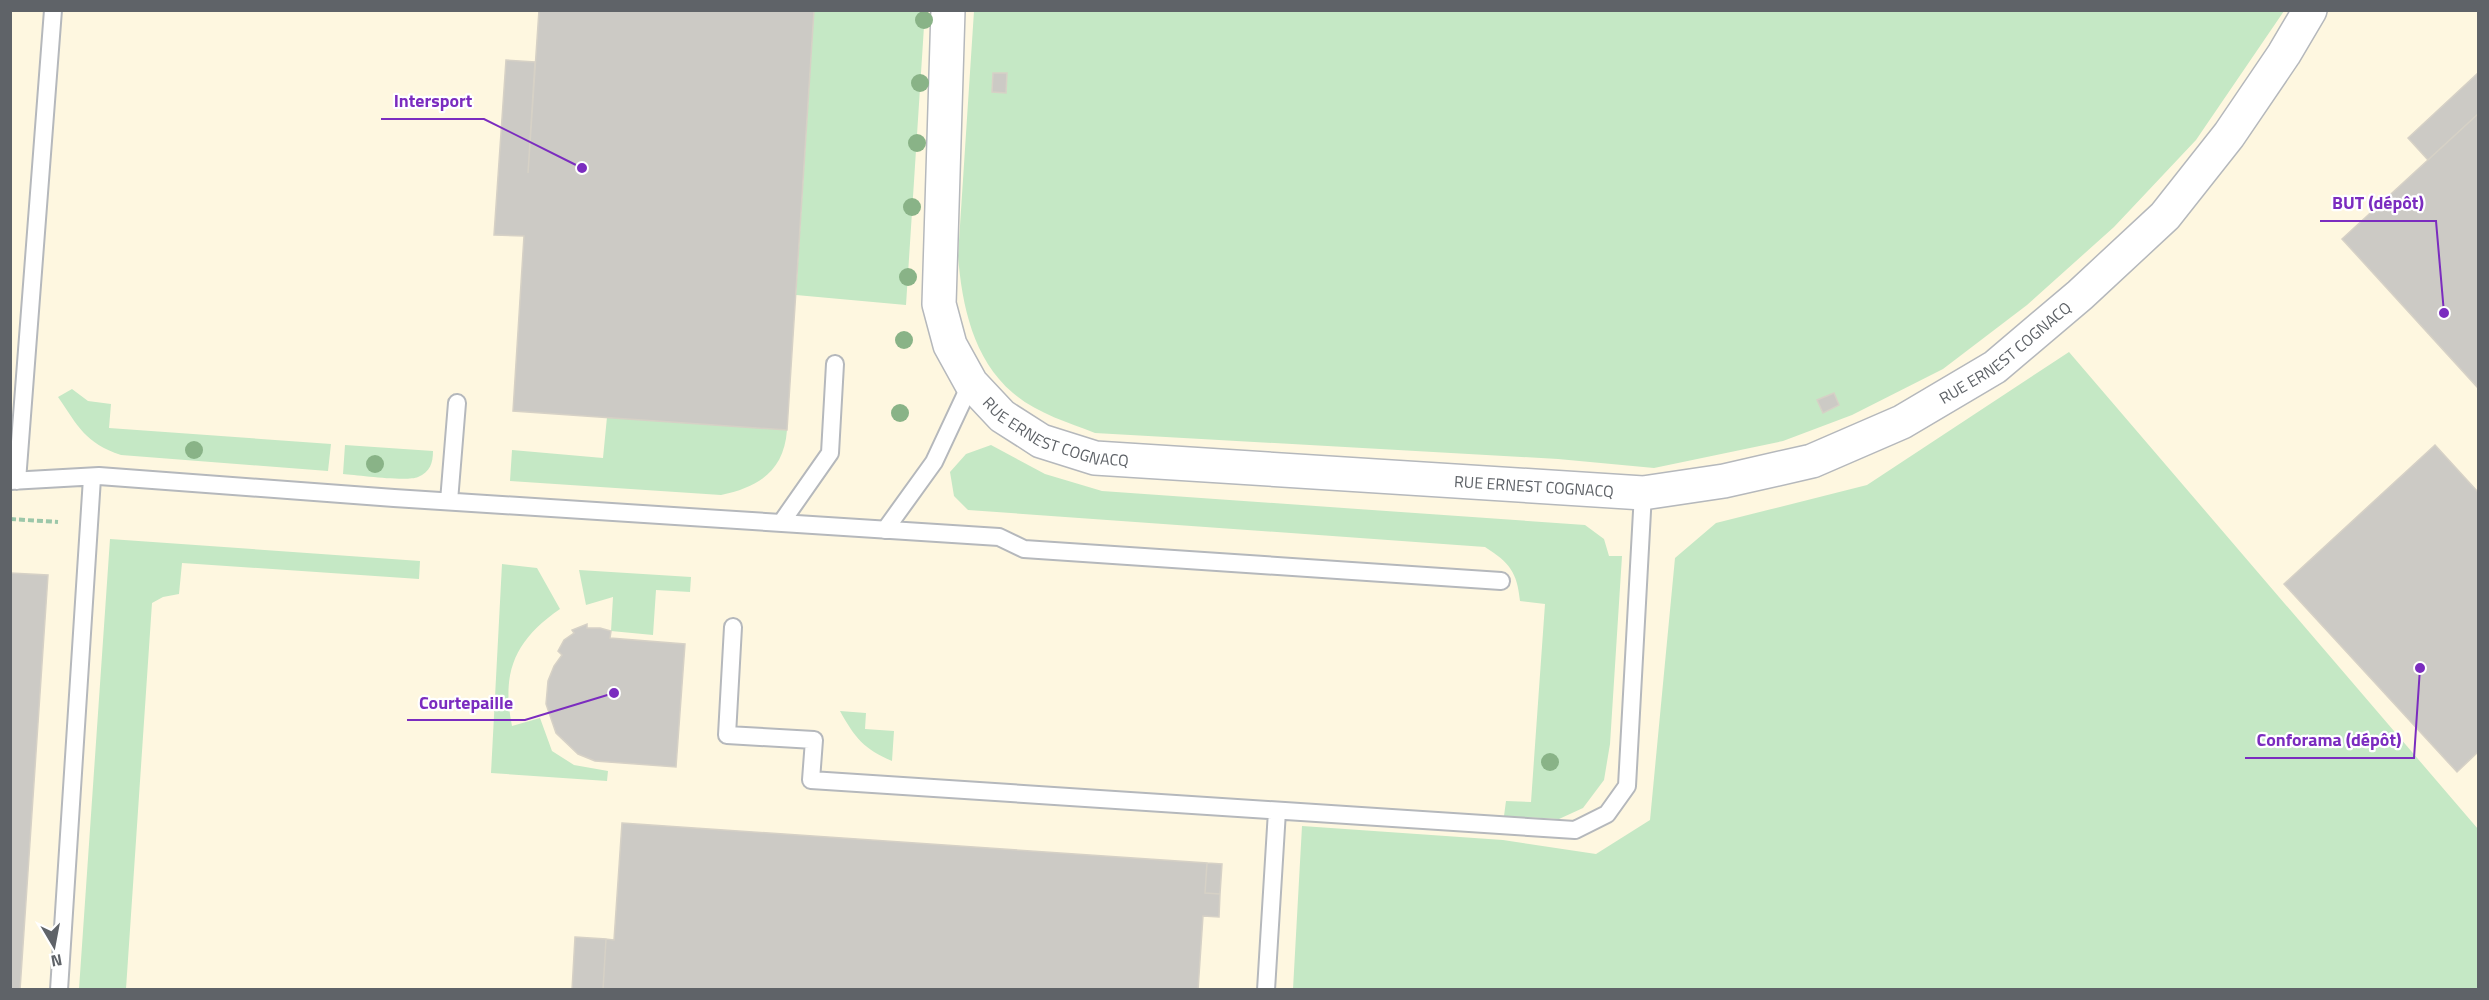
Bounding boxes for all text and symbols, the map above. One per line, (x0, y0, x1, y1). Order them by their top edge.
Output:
callout: Intersport (381, 83, 484, 119)
text: Intersport (394, 87, 473, 114)
callout: BUT (dépôt) (2320, 185, 2436, 221)
text: BUT (dépôt) (2332, 189, 2424, 216)
street label: RUE ERNEST COGNACQ (1934, 296, 2076, 410)
street label: RUE ERNEST COGNACQ (977, 391, 1129, 472)
street label: RUE ERNEST COGNACQ (1453, 469, 1614, 503)
callout: Courtepaille (407, 684, 525, 720)
text: Courtepaille (419, 689, 513, 716)
callout: Conforama (dépôt) (2245, 722, 2414, 758)
text: Conforama (dépôt) (2257, 726, 2401, 753)
north arrow (24, 916, 84, 976)
text: N (49, 948, 64, 974)

